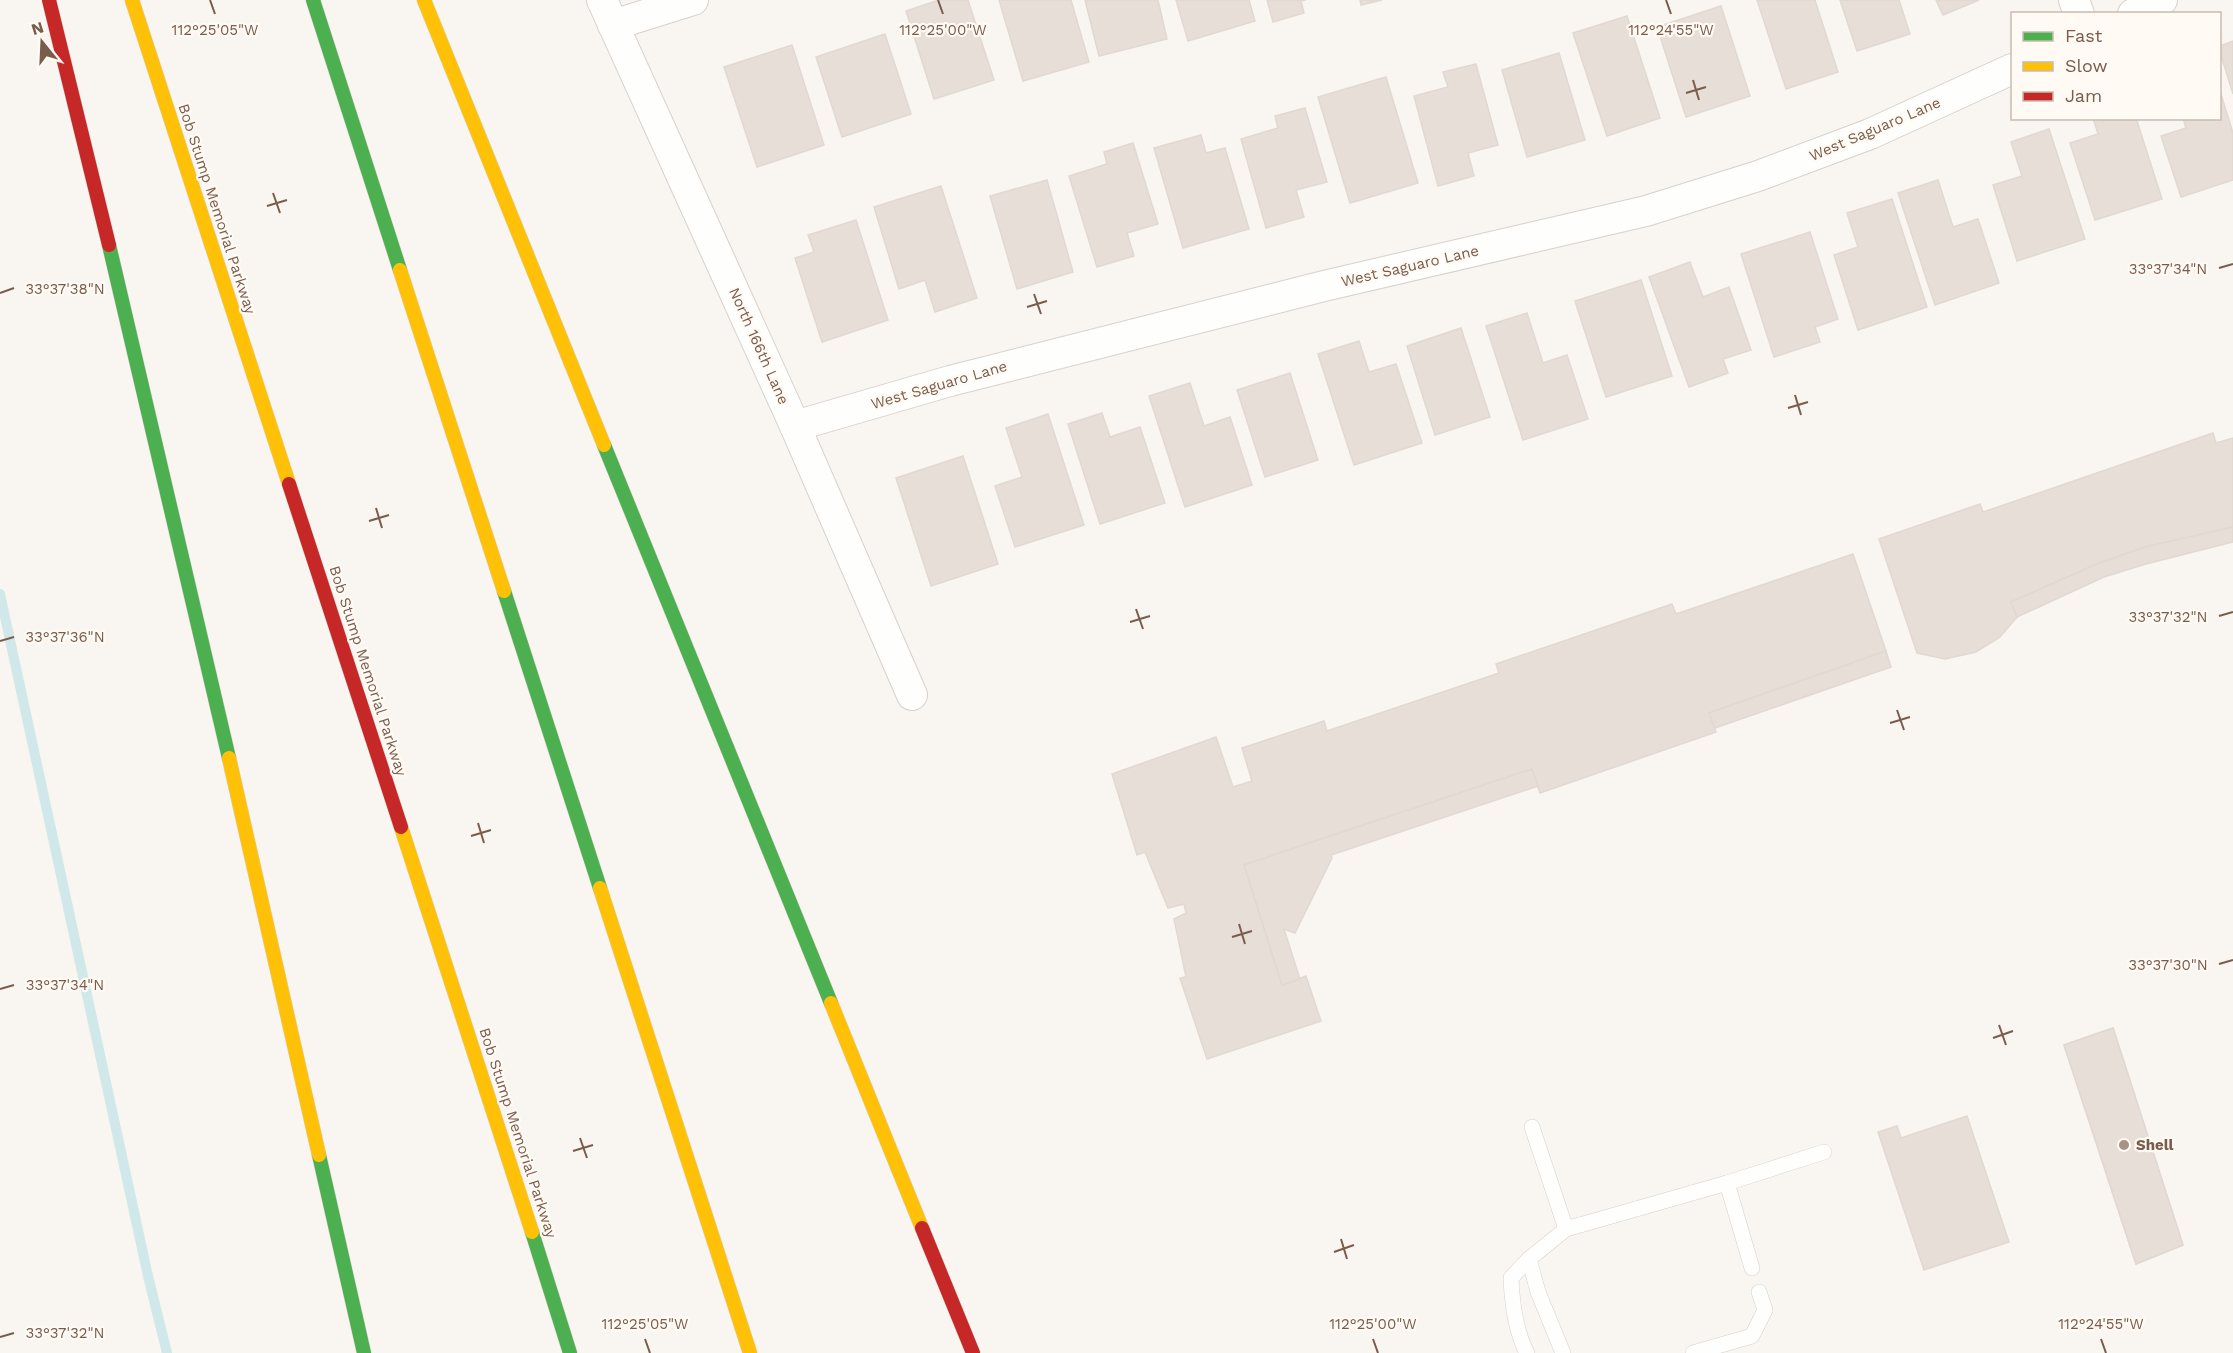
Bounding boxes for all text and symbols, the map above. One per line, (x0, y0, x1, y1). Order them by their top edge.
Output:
north arrow (12, 12, 72, 72)
legend (2011, 12, 2221, 120)
text: N (29, 17, 46, 39)
text: 112°25'05"W (172, 21, 258, 39)
text: 112°25'00"W (899, 21, 987, 39)
text: 112°24'55"W (1628, 21, 1714, 39)
text: Fast (2065, 25, 2103, 46)
text: Slow (2065, 55, 2108, 76)
text: Jam (2065, 85, 2102, 106)
street label: West Saguaro Lane (1807, 93, 1943, 165)
street label: Bob Stump Memorial Parkway (174, 102, 260, 317)
street label: West Saguaro Lane (1339, 241, 1481, 291)
text: 33°37'34"N (2129, 260, 2207, 278)
text: 33°37'38"N (25, 280, 105, 298)
street label: North 166th Lane (725, 285, 793, 407)
street label: West Saguaro Lane (869, 357, 1009, 413)
street label: Bob Stump Memorial Parkway (325, 564, 411, 779)
text: 33°37'32"N (2128, 608, 2208, 626)
text: 33°37'36"N (25, 628, 105, 646)
text: 33°37'30"N (2128, 956, 2208, 974)
text: 33°37'34"N (26, 976, 104, 994)
street label: Bob Stump Memorial Parkway (475, 1026, 561, 1241)
place label: Shell (2136, 1136, 2174, 1154)
marker: Shell (2117, 1138, 2131, 1152)
text: 112°25'05"W (602, 1315, 688, 1333)
text: 112°25'00"W (1329, 1315, 1417, 1333)
text: 112°24'55"W (2058, 1315, 2144, 1333)
text: 33°37'32"N (25, 1324, 105, 1342)

